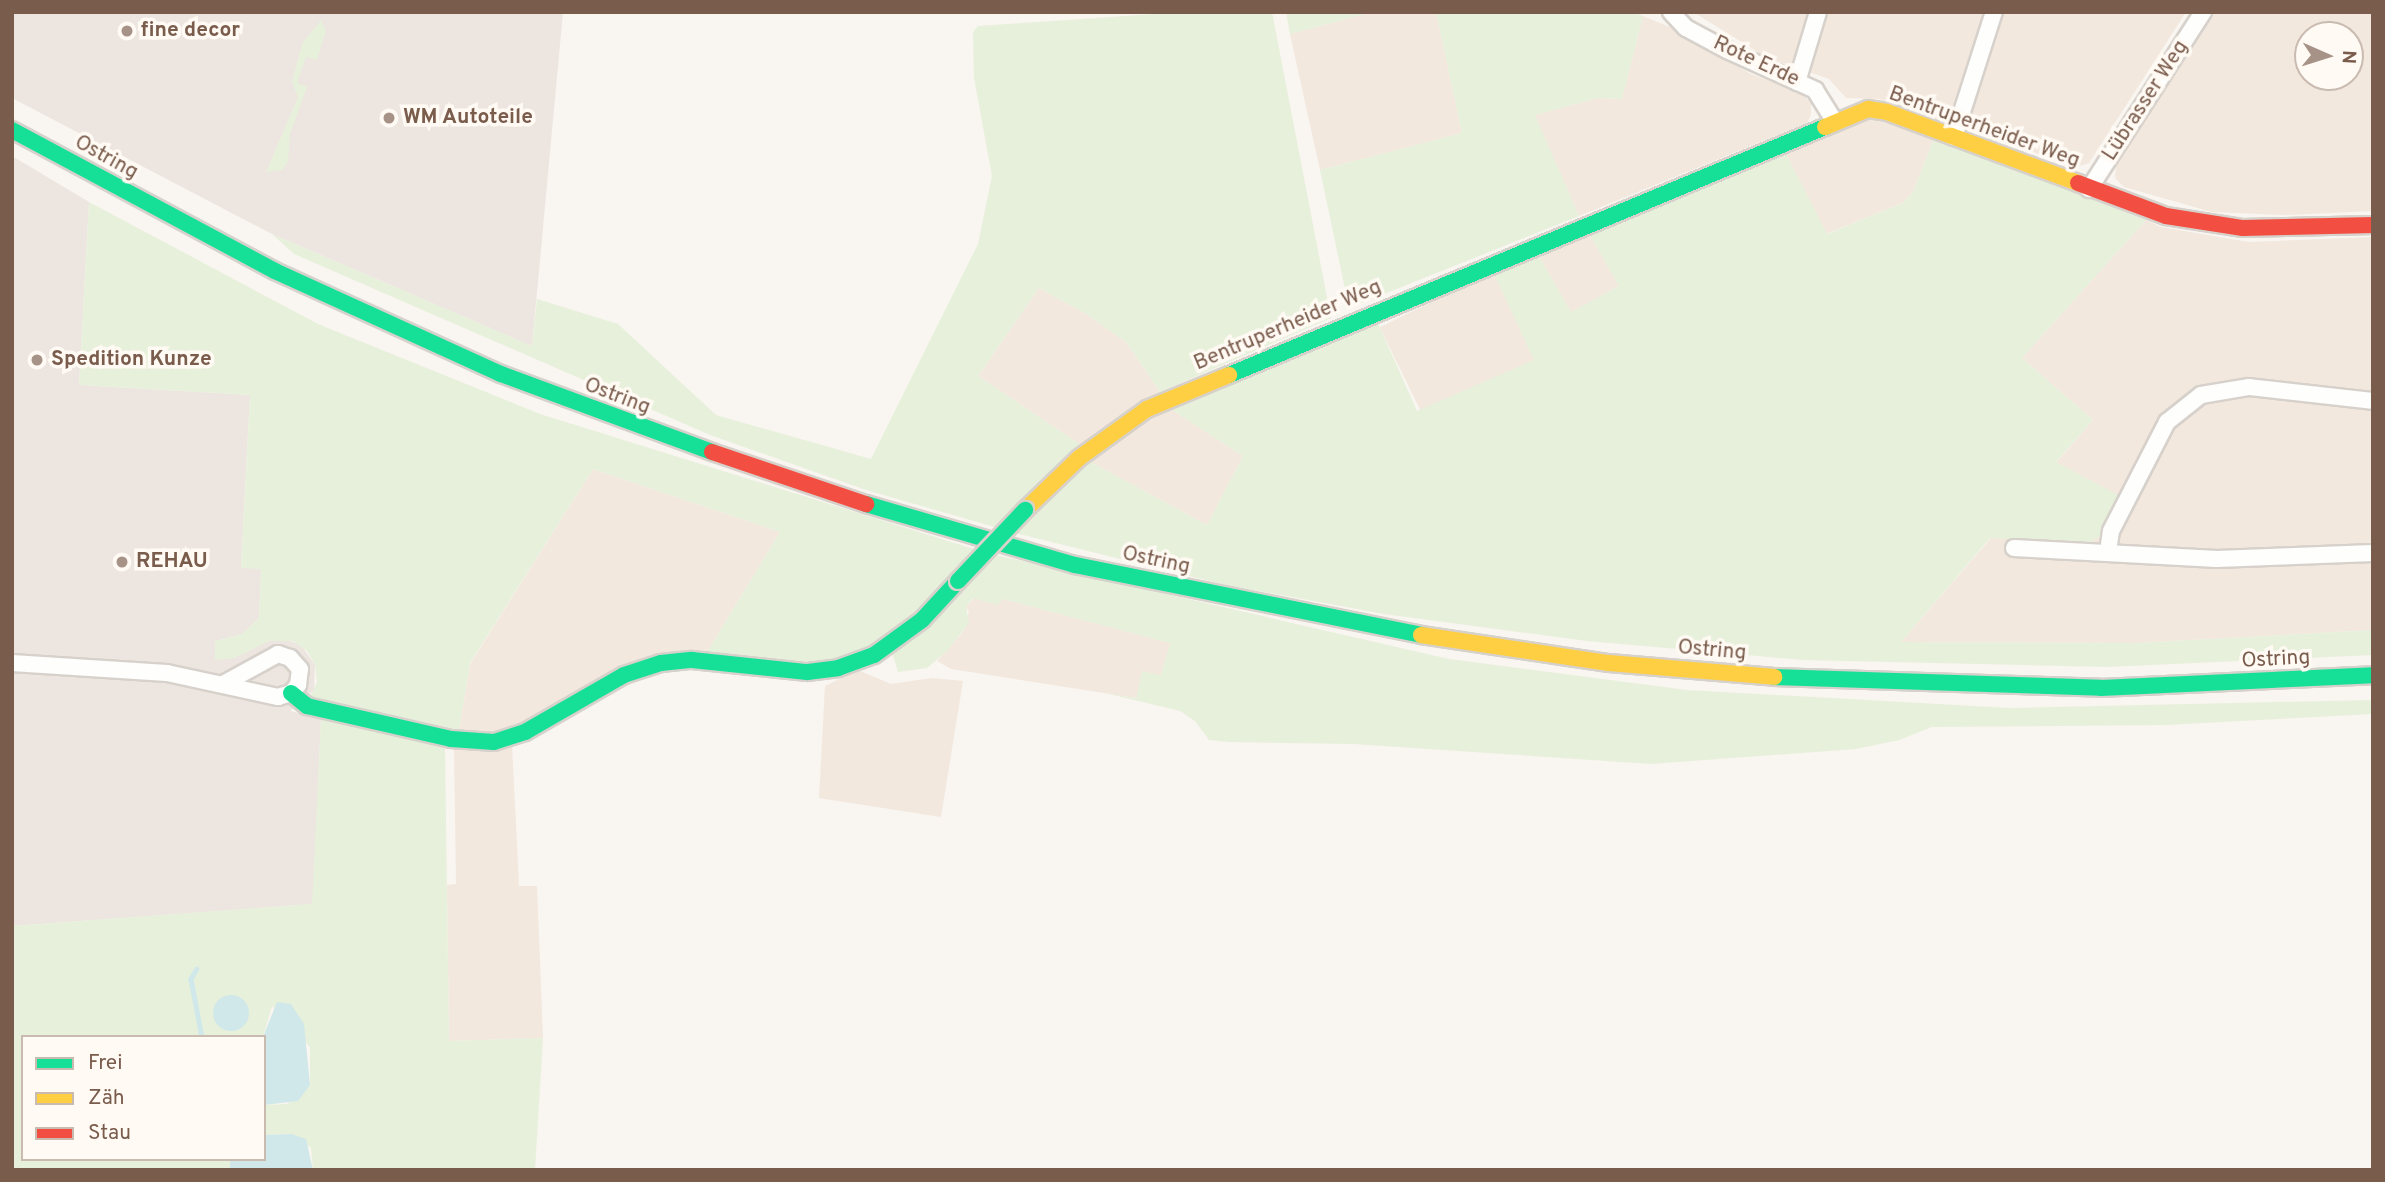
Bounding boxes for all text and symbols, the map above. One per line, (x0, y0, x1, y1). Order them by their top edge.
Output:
place label: fine decor (141, 18, 240, 44)
north arrow (2294, 21, 2364, 91)
marker: fine decor (119, 23, 135, 39)
street label: Rote Erde (1709, 31, 1803, 93)
street label: Lübrasser Weg (2098, 36, 2194, 166)
text: N (2336, 50, 2360, 64)
street label: Bentruperheider Weg (1885, 82, 2083, 174)
place label: WM Autoteile (403, 105, 534, 131)
marker: WM Autoteile (381, 110, 397, 126)
street label: Ostring (70, 130, 142, 186)
street label: Bentruperheider Weg (1190, 275, 1386, 377)
place label: Spedition Kunze (51, 347, 212, 373)
marker: Spedition Kunze (29, 352, 45, 368)
street label: Ostring (580, 373, 654, 421)
street label: Ostring (1120, 542, 1192, 580)
place label: REHAU (136, 549, 208, 575)
marker: REHAU (114, 554, 130, 570)
street label: Ostring (1677, 635, 1747, 667)
street label: Ostring (2241, 646, 2311, 674)
legend (21, 1035, 266, 1161)
text: Frei (88, 1050, 123, 1077)
text: Zäh (88, 1085, 125, 1112)
text: Stau (88, 1120, 131, 1147)

